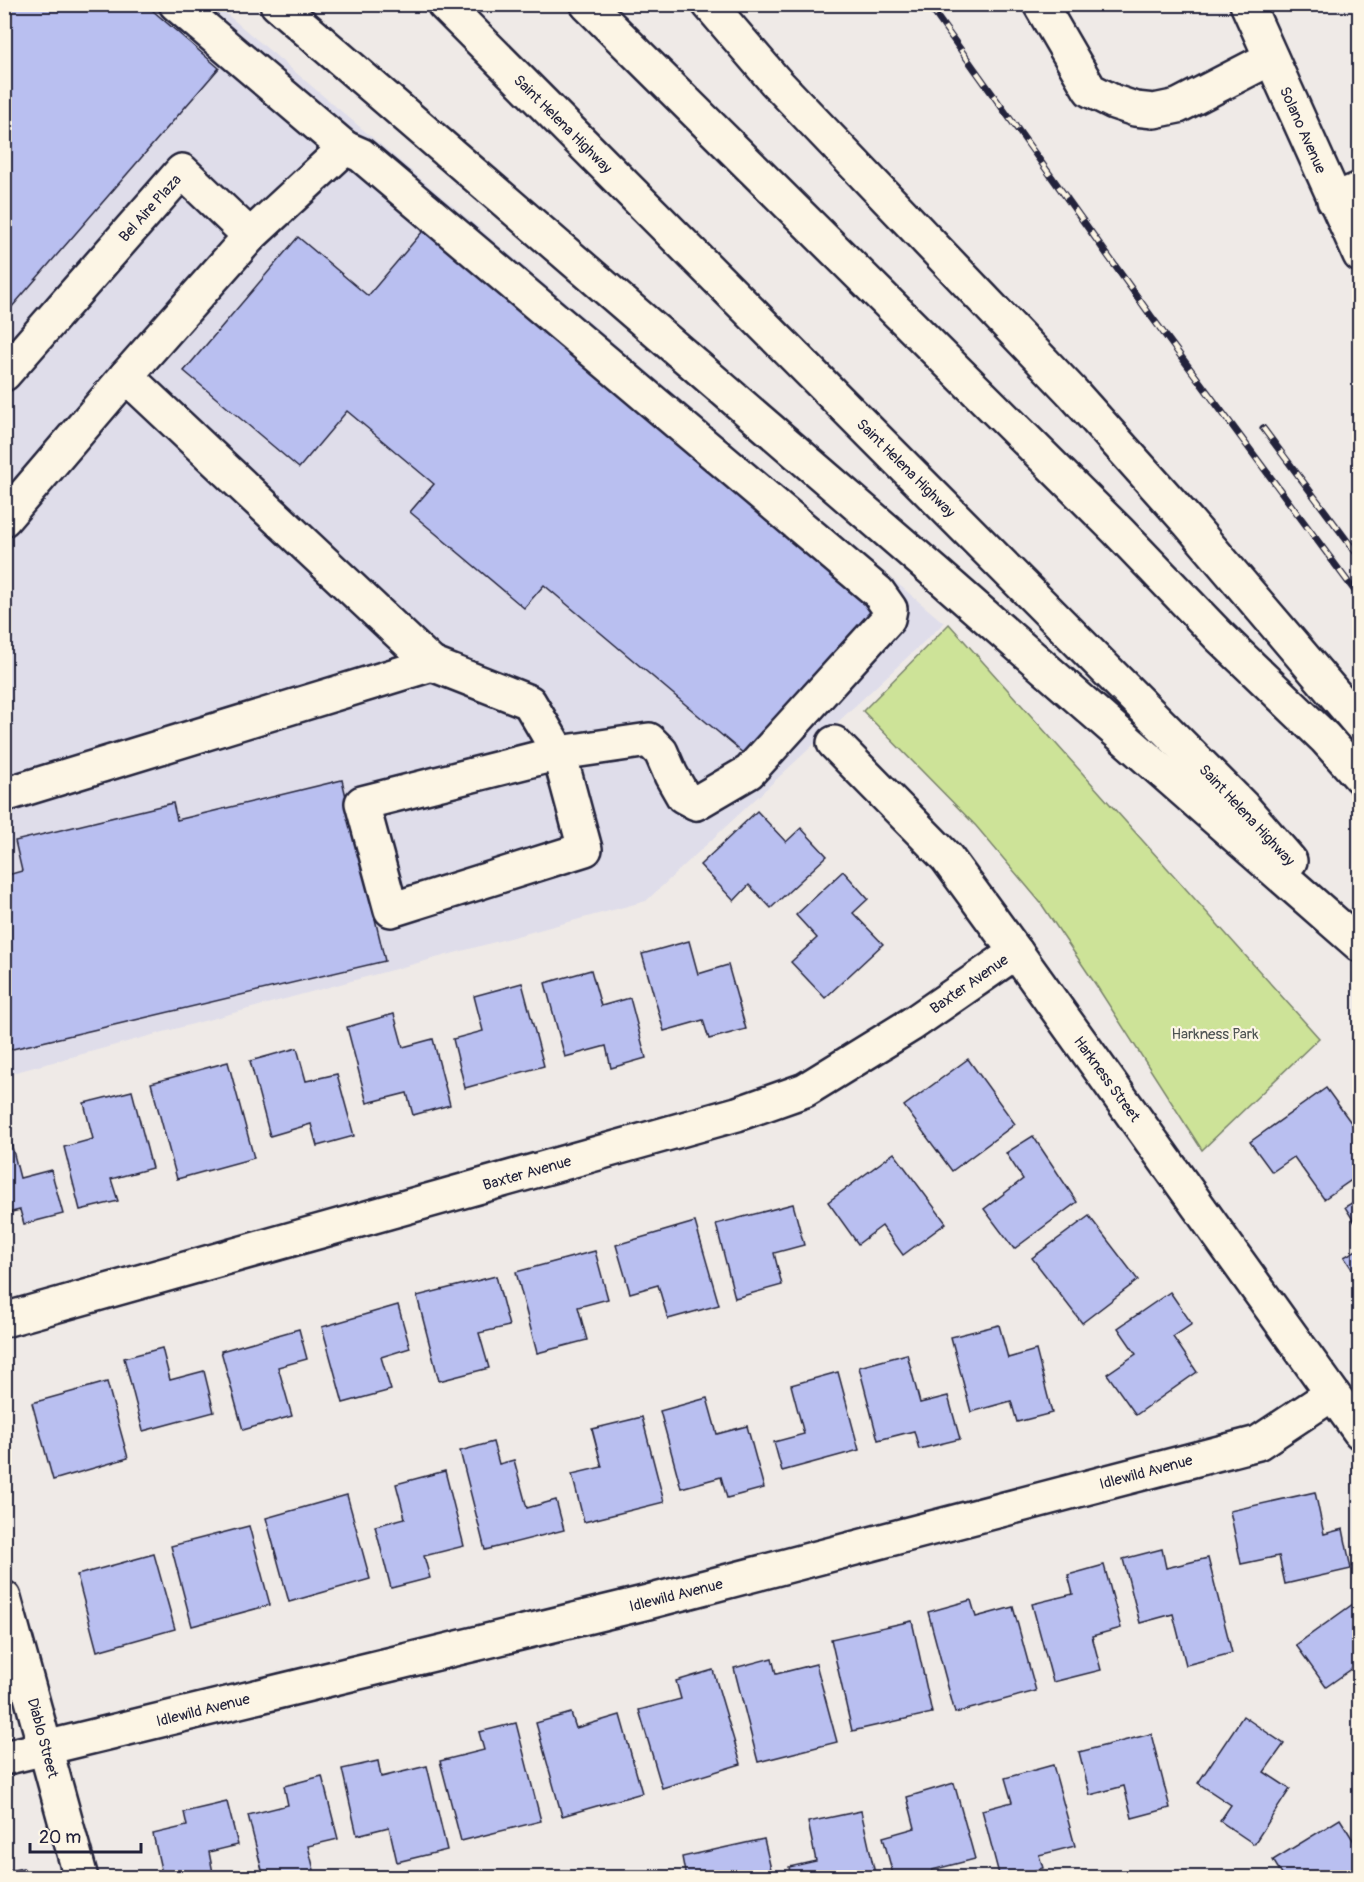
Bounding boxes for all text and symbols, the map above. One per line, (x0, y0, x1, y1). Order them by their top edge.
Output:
street label: Saint Helena Highway (509, 71, 616, 178)
street label: Solano Avenue (1275, 84, 1330, 177)
street label: Bel Aire Plaza (115, 171, 186, 246)
street label: Saint Helena Highway (852, 415, 959, 522)
street label: Saint Helena Highway (1195, 761, 1299, 871)
street label: Baxter Avenue (927, 950, 1013, 1018)
park label: Harkness Park (1172, 1025, 1259, 1044)
street label: Harkness Street (1069, 1033, 1145, 1127)
street label: Baxter Avenue (481, 1152, 574, 1195)
street label: Idlewild Avenue (1097, 1451, 1195, 1494)
street label: Idlewild Avenue (627, 1575, 725, 1616)
street label: Idlewild Avenue (154, 1690, 252, 1731)
street label: Diablo Street (23, 1696, 63, 1781)
scale bar (30, 1816, 141, 1854)
text: 20 m (39, 1826, 81, 1849)

